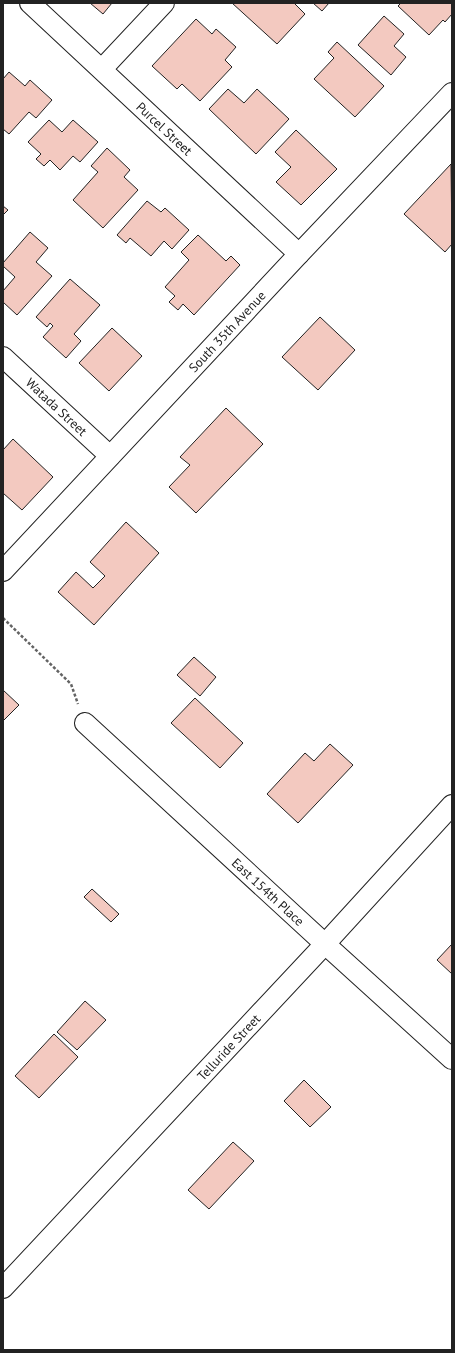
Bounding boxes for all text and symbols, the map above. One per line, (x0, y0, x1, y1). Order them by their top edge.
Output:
street label: Purcel Street (132, 98, 196, 160)
street label: South 35th Avenue (185, 287, 269, 376)
street label: Watada Street (22, 374, 91, 440)
street label: East 154th Place (228, 854, 308, 930)
street label: Telluride Street (194, 1010, 265, 1084)

